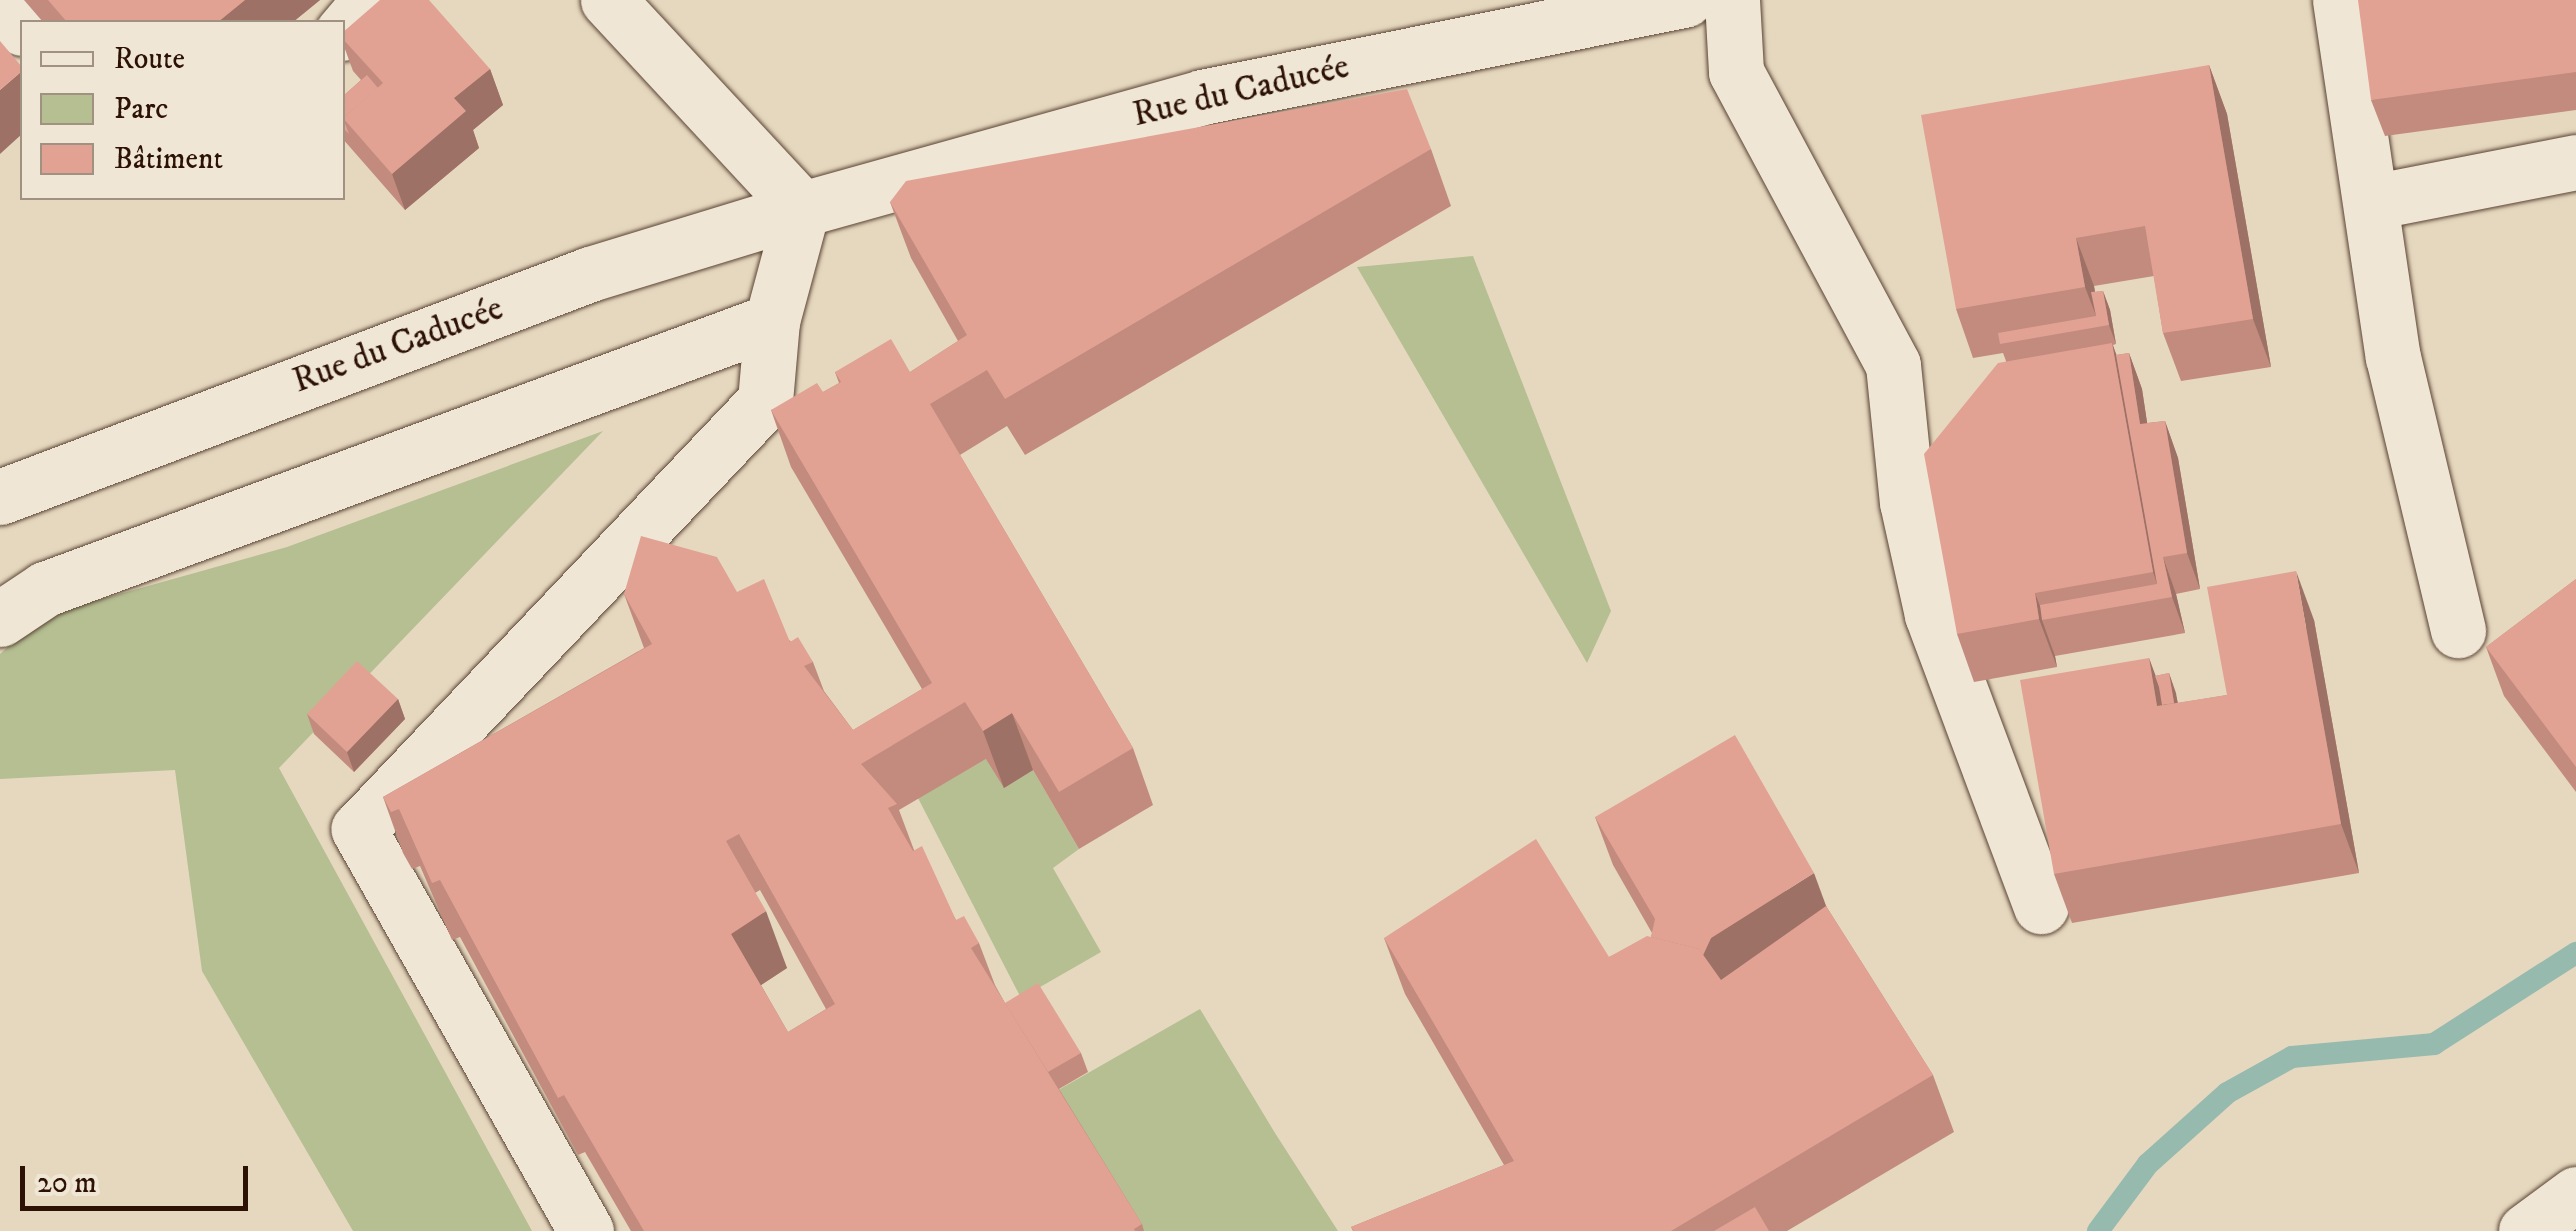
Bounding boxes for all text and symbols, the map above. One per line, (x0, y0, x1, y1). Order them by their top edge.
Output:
legend (20, 20, 345, 200)
text: Route (114, 41, 185, 78)
street label: Rue du Caducée (1129, 46, 1353, 136)
text: Parc (114, 91, 168, 128)
text: Bâtiment (114, 141, 223, 178)
street label: Rue du Caducée (287, 288, 509, 402)
scale bar (25, 1146, 252, 1208)
text: 20 m (37, 1165, 97, 1202)

